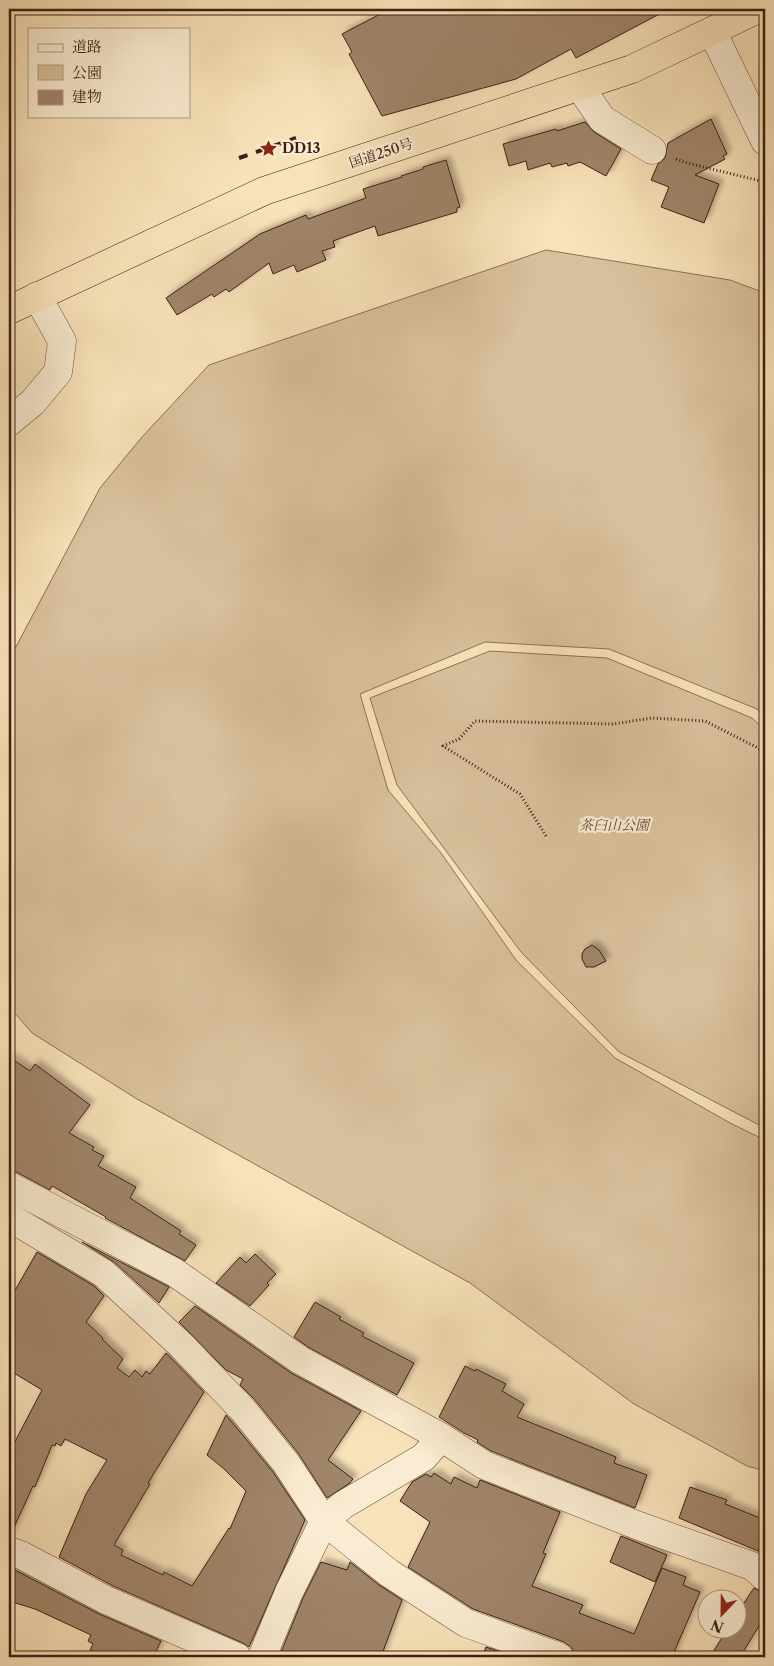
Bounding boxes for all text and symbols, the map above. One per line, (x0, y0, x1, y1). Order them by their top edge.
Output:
legend (28, 28, 190, 118)
text: 道路 (72, 37, 102, 56)
text: 公園 (72, 63, 102, 82)
text: 建物 (72, 87, 102, 106)
street label: 国道250号 (347, 134, 415, 172)
place icon: DD13 (258, 138, 278, 158)
place label: DD13 (282, 139, 320, 157)
park label: 茶臼山公園 (579, 816, 651, 834)
north arrow (696, 1588, 746, 1638)
text: N (708, 1615, 726, 1637)

